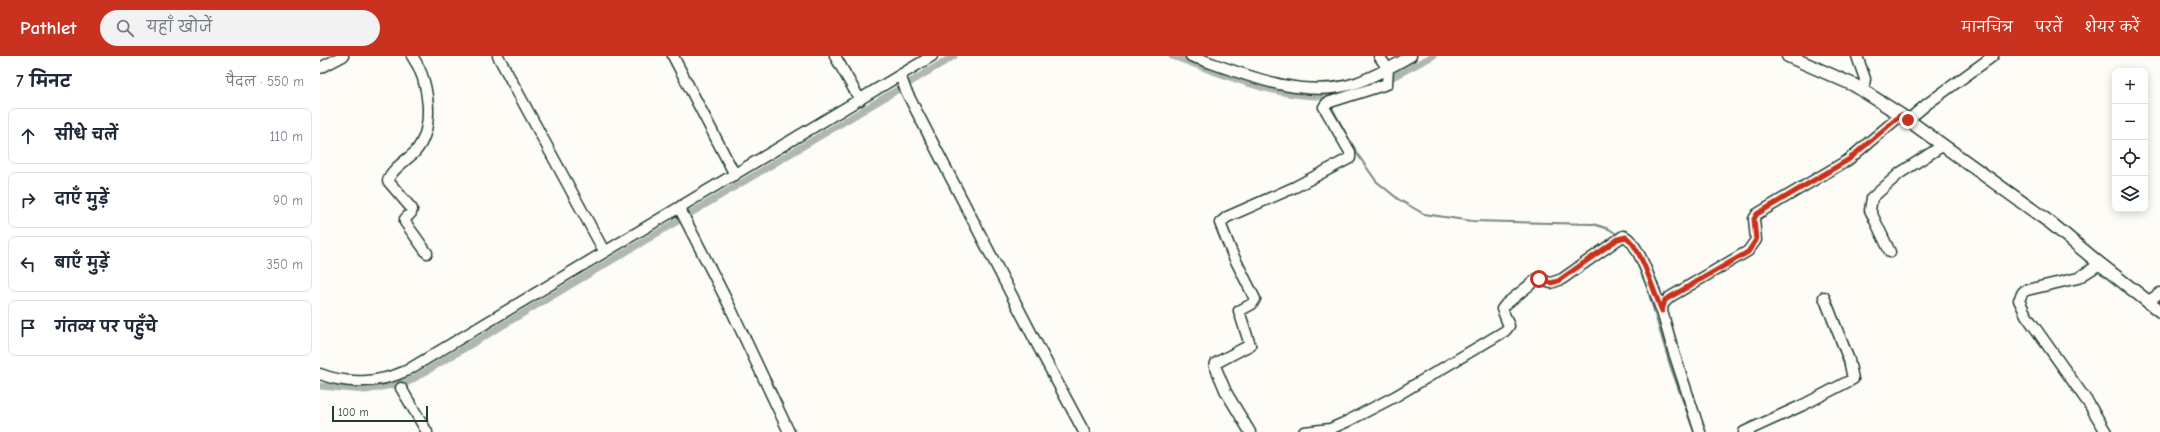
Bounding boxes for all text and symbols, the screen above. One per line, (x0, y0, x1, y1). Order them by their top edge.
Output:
search box (100, 10, 380, 46)
text: Pathlet (20, 17, 76, 39)
icon: search (114, 17, 136, 39)
text: यहाँ खोजें (146, 18, 212, 36)
text: मानचित्र (1962, 19, 2013, 36)
text: परतें (2035, 19, 2062, 36)
text: शेयर करें (2084, 19, 2140, 36)
map controls (2112, 68, 2148, 212)
button: + (2112, 68, 2148, 104)
text: 7 मिनट (16, 72, 71, 91)
text: पैदल · 550 m (226, 74, 304, 89)
button: − (2112, 104, 2148, 140)
route end (1899, 111, 1917, 129)
icon: ahead (17, 125, 39, 147)
text: सीधे चलें (55, 126, 118, 144)
text: 110 m (270, 129, 303, 144)
button: locate (2112, 140, 2148, 176)
button: layers (2112, 176, 2148, 212)
icon: right (17, 189, 39, 211)
text: दाएँ मुड़ें (55, 190, 109, 208)
text: 90 m (273, 193, 303, 208)
icon: left (17, 253, 39, 275)
text: बाएँ मुड़ें (55, 254, 109, 272)
text: 350 m (266, 257, 303, 272)
route start (1530, 270, 1548, 288)
icon: arrive (17, 317, 39, 339)
text: गंतव्य पर पहुँचे (55, 318, 157, 336)
scale bar (332, 404, 428, 423)
text: 100 m (338, 406, 369, 419)

